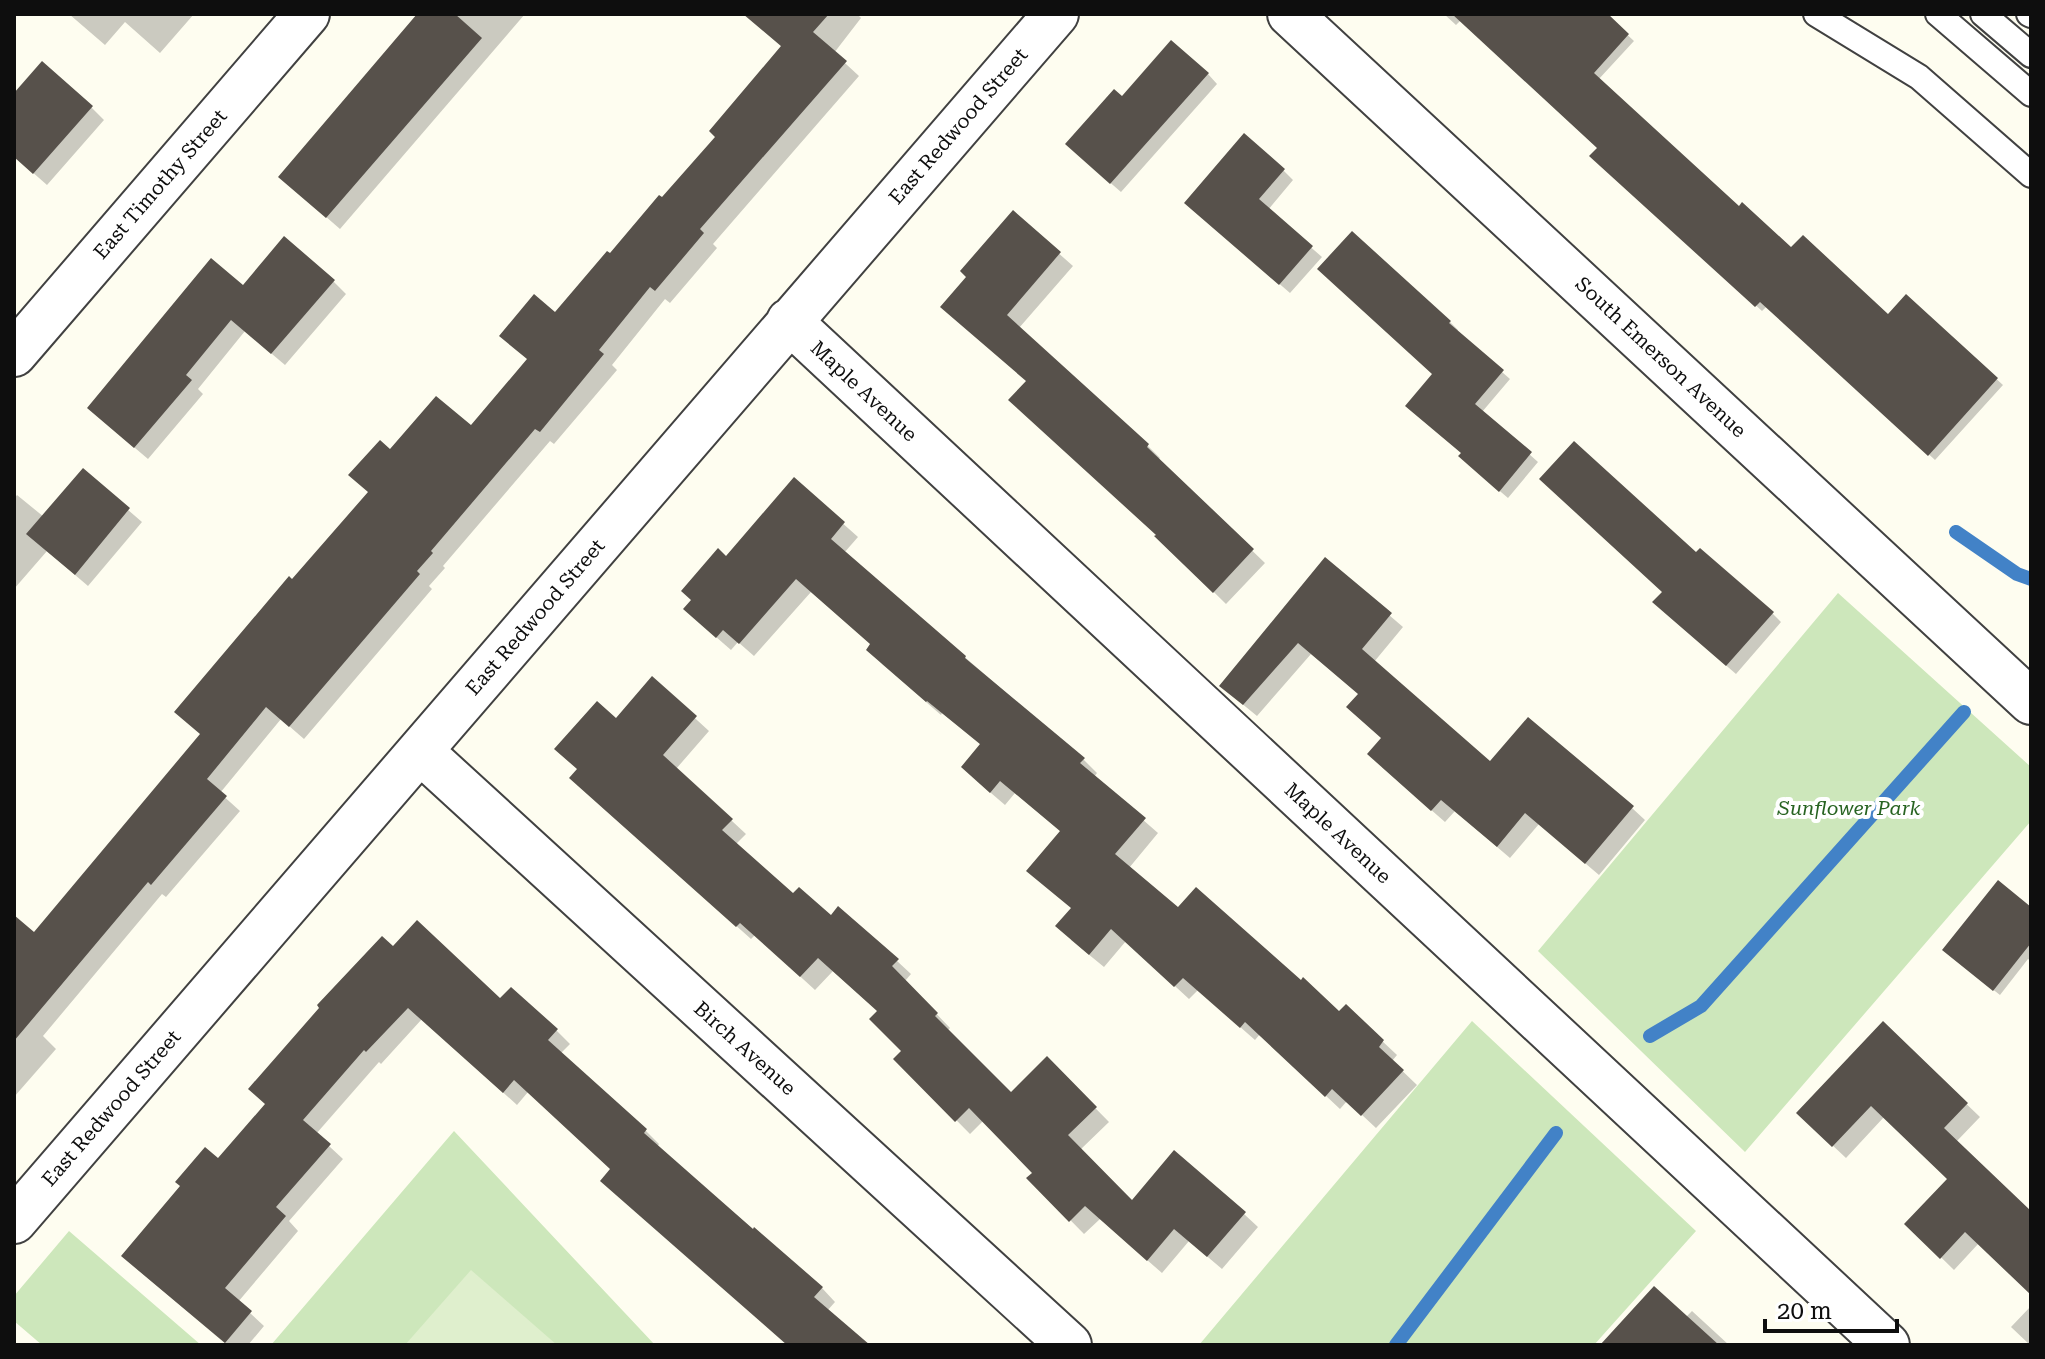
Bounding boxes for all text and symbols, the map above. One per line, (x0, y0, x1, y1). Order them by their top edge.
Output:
street label: East Redwood Street (884, 43, 1033, 209)
street label: East Timothy Street (88, 104, 232, 264)
street label: South Emerson Avenue (1571, 272, 1751, 442)
street label: Maple Avenue (806, 336, 922, 446)
street label: East Redwood Street (461, 534, 610, 700)
street label: Maple Avenue (1280, 778, 1396, 888)
park label: Sunflower Park (1777, 796, 1921, 820)
street label: Birch Avenue (689, 996, 801, 1100)
street label: East Redwood Street (37, 1025, 186, 1191)
scale bar (1765, 1283, 1897, 1333)
text: 20 m (1777, 1297, 1832, 1325)

